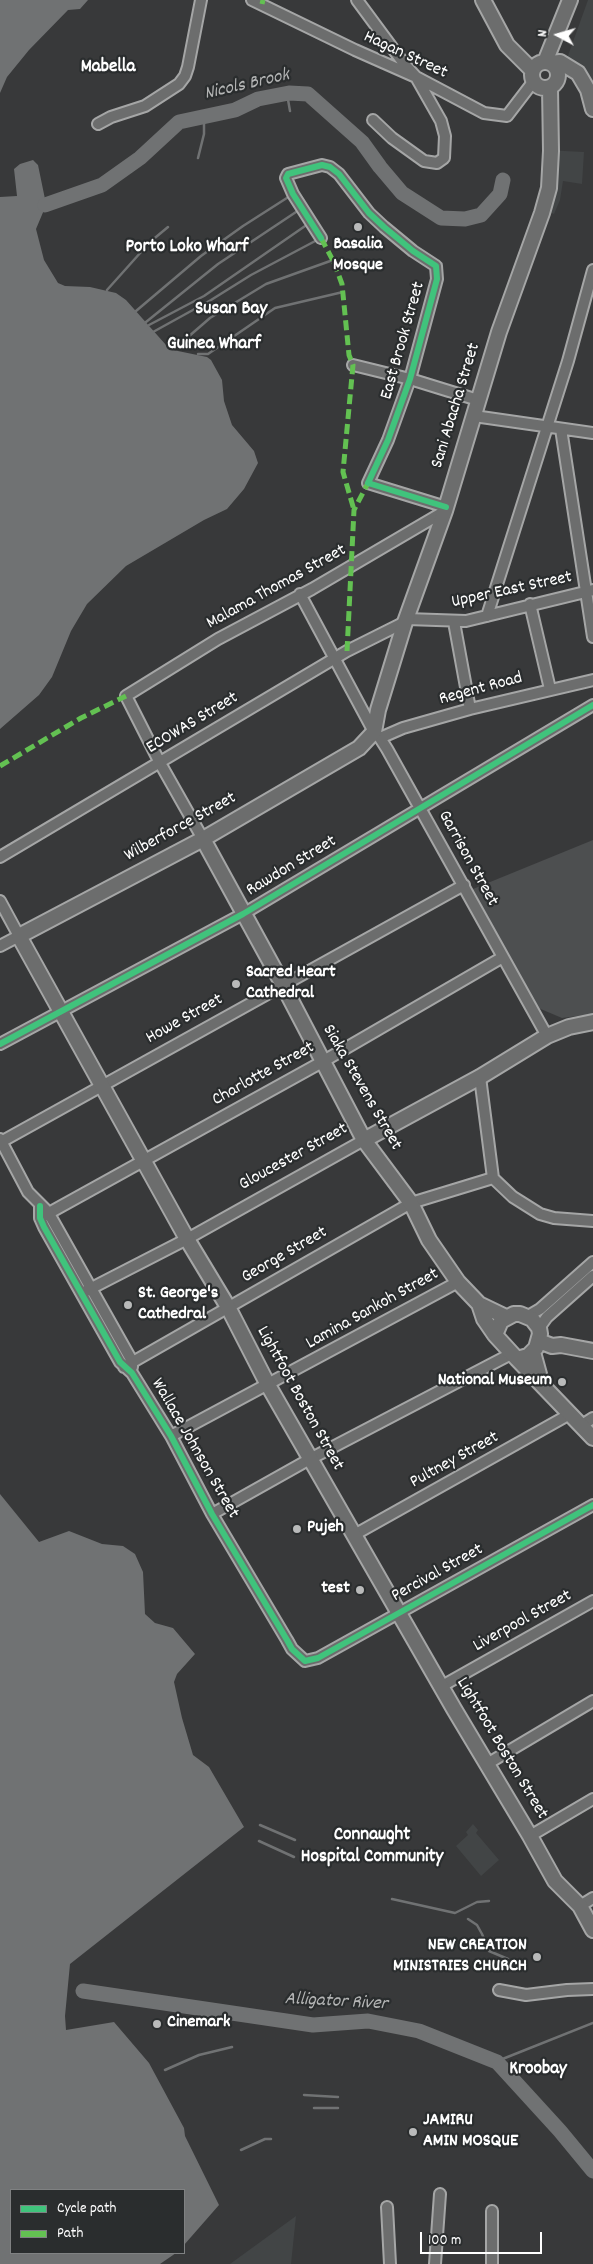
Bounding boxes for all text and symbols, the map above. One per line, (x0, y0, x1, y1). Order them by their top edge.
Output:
north arrow (533, 10, 583, 60)
street label: Hagan Street (360, 27, 450, 85)
text: N (533, 29, 553, 38)
district label: Mabella (81, 57, 135, 79)
water label: Nicols Brook (202, 65, 292, 107)
marker: Basalia Mosque (352, 221, 364, 233)
place label: Basalia Mosque (333, 235, 383, 278)
district label: Porto Loko Wharf (125, 237, 249, 259)
street label: East Brook Street (377, 280, 431, 402)
district label: Susan Bay (195, 299, 267, 321)
district label: Guinea Wharf (167, 334, 261, 356)
street label: Sani Abacha Street (428, 341, 486, 471)
street label: Malama Thomas Street (203, 541, 351, 635)
street label: Upper East Street (450, 568, 574, 614)
street label: Regent Road (437, 669, 525, 711)
street label: ECOWAS Street (143, 688, 243, 760)
street label: Wilberforce Street (121, 788, 241, 868)
street label: Garrison Street (432, 807, 502, 911)
street label: Rawdon Street (243, 832, 341, 902)
place label: Sacred Heart Cathedral (246, 963, 336, 1006)
marker: Sacred Heart Cathedral (230, 978, 242, 990)
street label: Howe Street (143, 990, 227, 1050)
street label: Siaka Stevens Street (316, 1021, 406, 1155)
street label: Charlotte Street (209, 1038, 319, 1112)
street label: Gloucester Street (236, 1119, 352, 1197)
street label: George Street (238, 1223, 332, 1289)
street label: Lamina Sankoh Street (303, 1265, 443, 1355)
place label: St. George's Cathedral (138, 1284, 218, 1326)
marker: St. George's Cathedral (122, 1299, 134, 1311)
street label: Lightfoot Boston Street (250, 1323, 348, 1475)
place label: National Museum (438, 1371, 552, 1393)
street label: Wallace Johnson Street (145, 1375, 243, 1523)
marker: National Museum (556, 1376, 568, 1388)
street label: Pultney Street (407, 1428, 503, 1494)
place label: Pujeh (307, 1518, 344, 1540)
marker: Pujeh (291, 1523, 303, 1535)
street label: Percival Street (388, 1540, 488, 1608)
place label: test (321, 1579, 350, 1601)
marker: test (354, 1584, 366, 1596)
street label: Liverpool Street (470, 1586, 576, 1658)
street label: Lightfoot Boston Street (450, 1674, 552, 1824)
district label: Connaught Hospital Community (301, 1825, 443, 1869)
place label: NEW CREATION MINISTRIES CHURCH (393, 1936, 527, 1978)
marker: NEW CREATION MINISTRIES CHURCH (531, 1951, 543, 1963)
water label: Alligator River (284, 1989, 388, 2017)
place label: Cinemark (167, 2013, 230, 2035)
marker: Cinemark (151, 2018, 163, 2030)
district label: Kroobay (509, 2059, 567, 2081)
place label: JAMIRU AMIN MOSQUE (423, 2111, 518, 2154)
marker: JAMIRU AMIN MOSQUE (407, 2126, 419, 2138)
legend (10, 2189, 185, 2254)
text: Cycle path (57, 2198, 116, 2220)
scale bar (423, 2222, 546, 2254)
text: Path (57, 2223, 83, 2245)
text: 100 m (428, 2230, 461, 2252)

